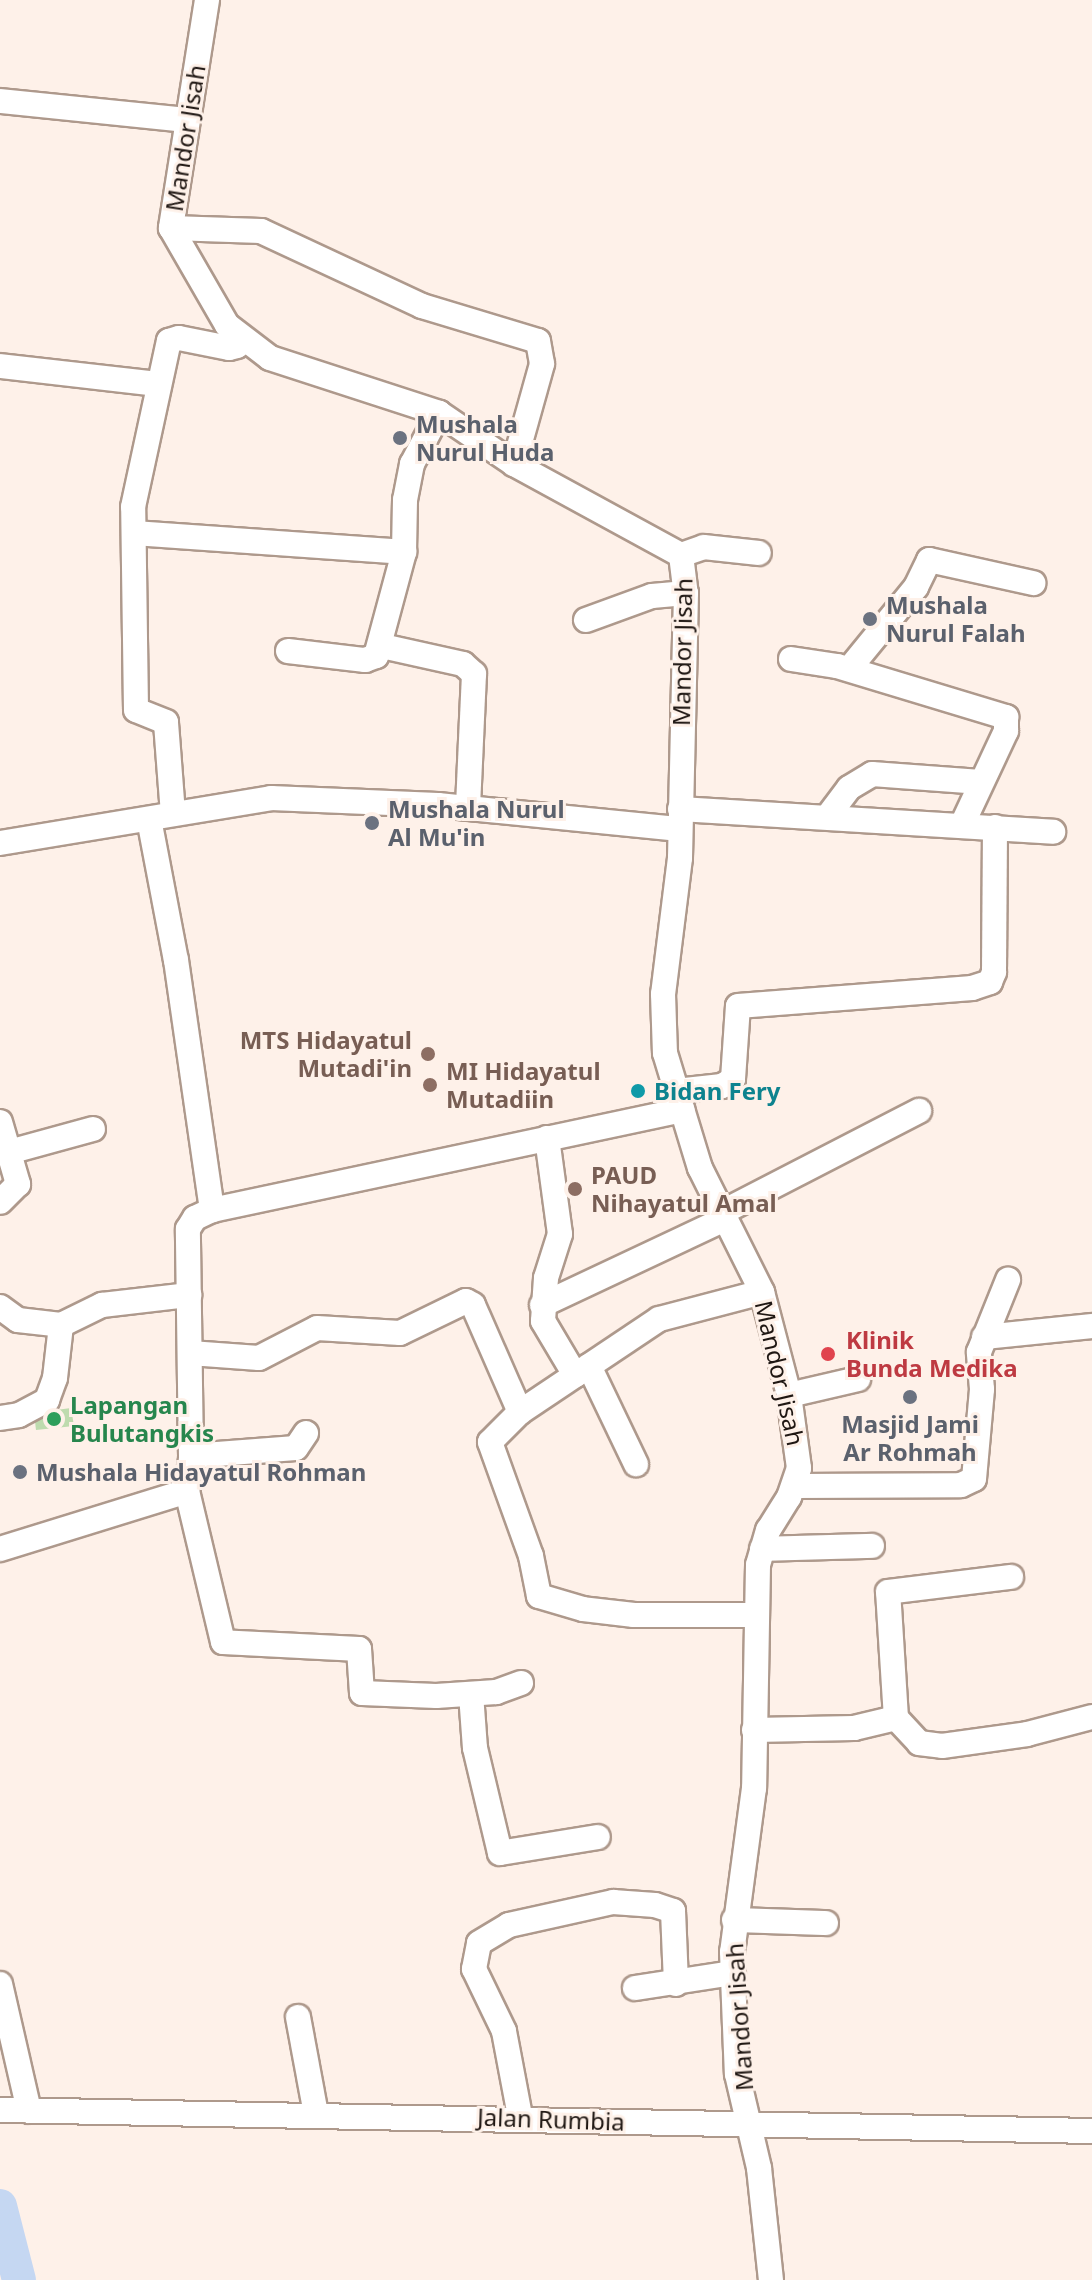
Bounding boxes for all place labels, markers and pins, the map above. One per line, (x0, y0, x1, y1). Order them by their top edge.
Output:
place label: Mushala Nurul Huda (416, 410, 554, 466)
marker: Mushala Nurul Huda (391, 429, 409, 447)
place label: Mushala Nurul Falah (886, 591, 1026, 647)
marker: Mushala Nurul Falah (861, 610, 879, 628)
place label: Mushala Nurul Al Mu'in (388, 795, 565, 851)
marker: Mushala Nurul Al Mu'in (363, 814, 381, 832)
place label: MTS Hidayatul Mutadi'in (240, 1026, 412, 1082)
marker: MTS Hidayatul Mutadi'in (419, 1045, 437, 1063)
place label: MI Hidayatul Mutadiin (446, 1057, 601, 1113)
marker: MI Hidayatul Mutadiin (421, 1076, 439, 1094)
place label: Bidan Fery (654, 1077, 780, 1105)
marker: Bidan Fery (629, 1082, 647, 1100)
place label: PAUD Nihayatul Amal (591, 1161, 777, 1217)
marker: PAUD Nihayatul Amal (566, 1180, 584, 1198)
place label: Klinik Bunda Medika (846, 1326, 1018, 1382)
marker: Klinik Bunda Medika (817, 1343, 839, 1365)
marker: Masjid Jami Ar Rohmah (901, 1388, 919, 1406)
place label: Lapangan Bulutangkis (70, 1391, 214, 1447)
marker: Lapangan Bulutangkis (45, 1410, 63, 1428)
place label: Masjid Jami Ar Rohmah (841, 1410, 979, 1466)
place label: Mushala Hidayatul Rohman (36, 1458, 366, 1486)
marker: Mushala Hidayatul Rohman (11, 1463, 29, 1481)

